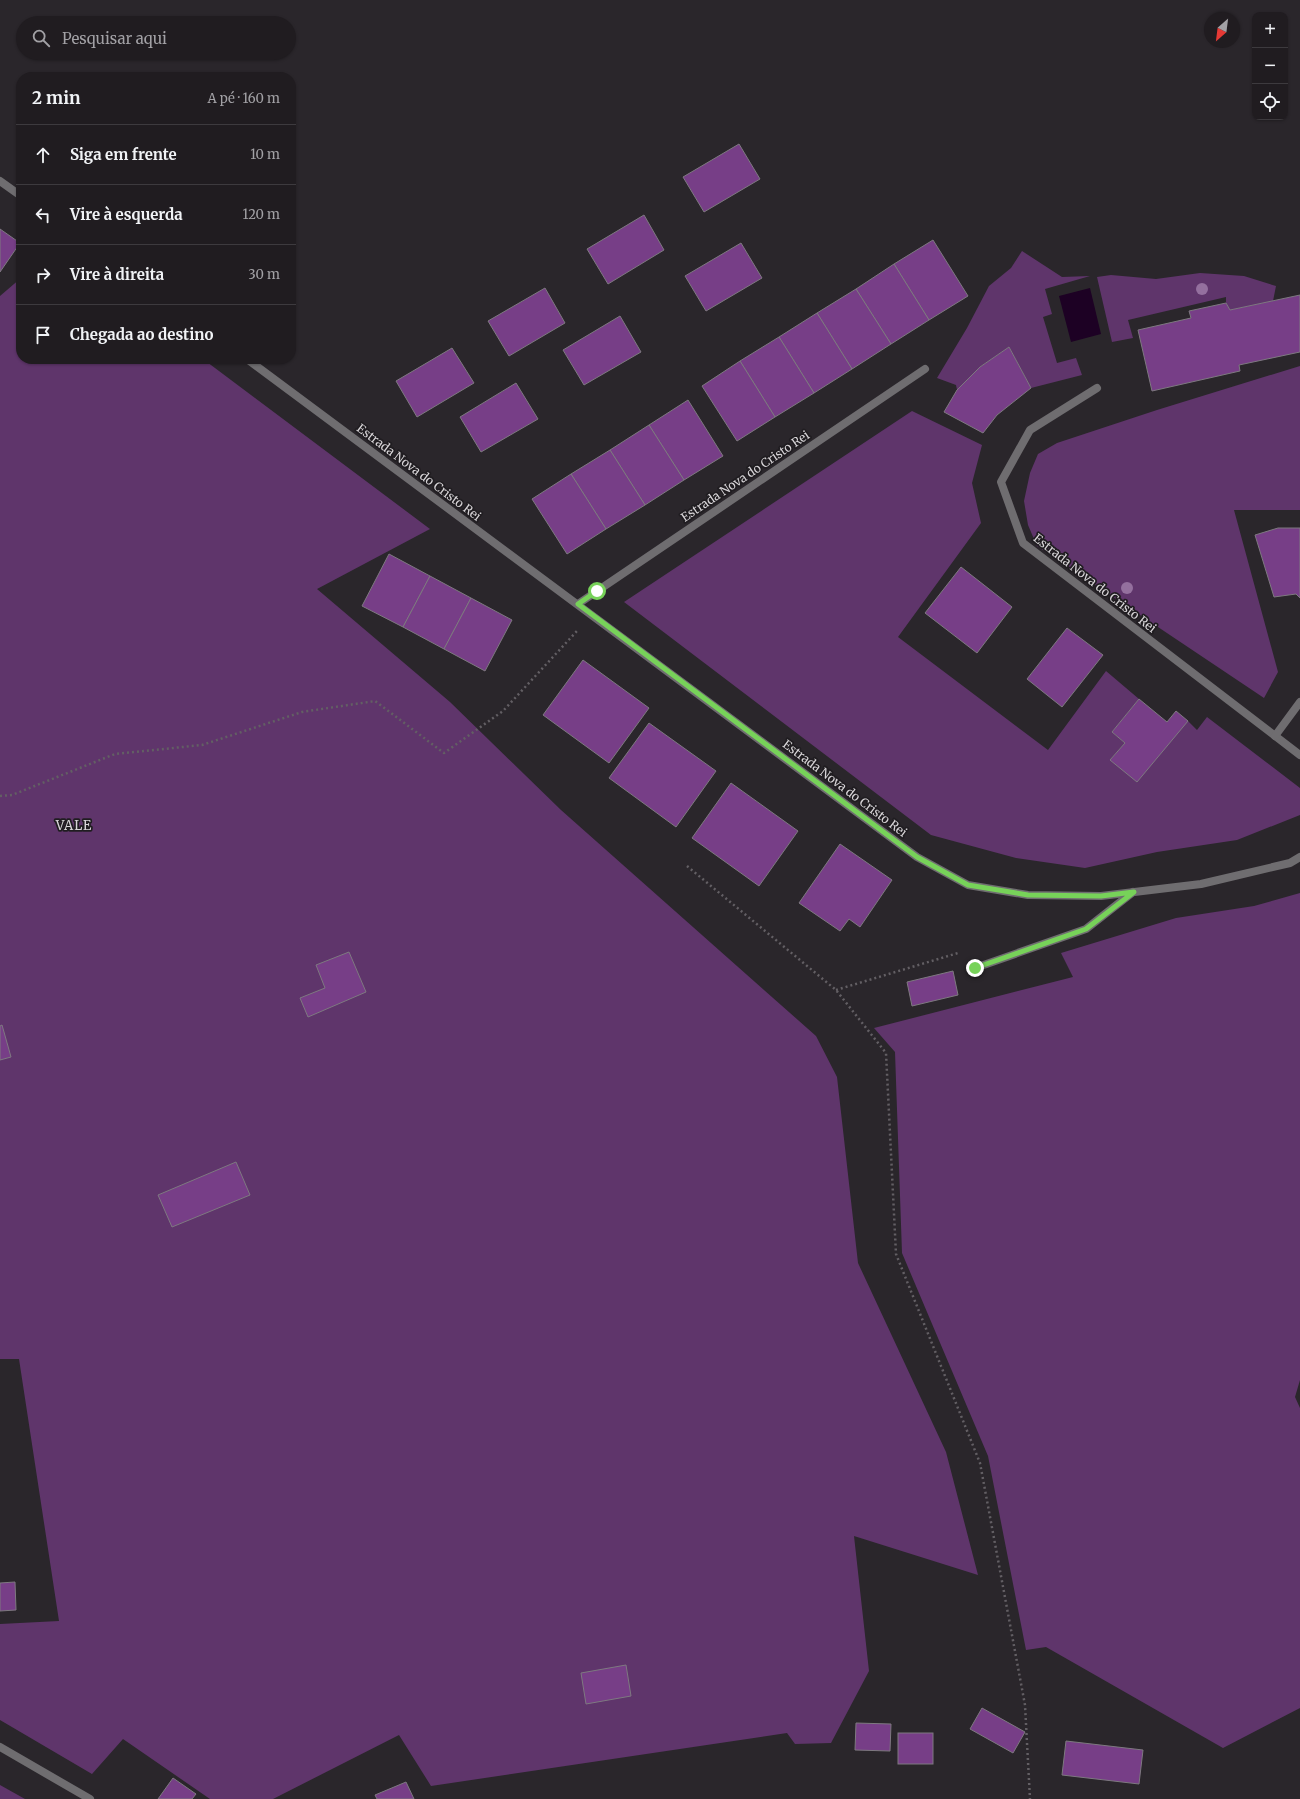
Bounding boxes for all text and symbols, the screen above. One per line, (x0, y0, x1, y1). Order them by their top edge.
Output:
north arrow (1204, 12, 1240, 48)
map controls (1252, 12, 1288, 120)
button: + (1252, 12, 1288, 48)
search box (16, 16, 296, 60)
icon: search (30, 27, 52, 49)
text: Pesquisar aqui (62, 29, 167, 48)
button: − (1252, 48, 1288, 84)
button: locate (1252, 84, 1288, 120)
text: 2 min (32, 87, 80, 109)
text: A pé · 160 m (207, 90, 280, 107)
icon: ahead (32, 144, 54, 166)
text: Siga em frente (70, 145, 177, 164)
text: 10 m (250, 146, 280, 163)
icon: left (32, 204, 54, 226)
text: Vire à esquerda (70, 205, 183, 224)
text: 120 m (242, 206, 280, 223)
icon: right (32, 264, 54, 286)
text: Vire à direita (70, 265, 164, 284)
text: 30 m (248, 266, 280, 283)
icon: arrive (32, 324, 54, 346)
text: Chegada ao destino (70, 325, 213, 344)
street label: Estrada Nova do Cristo Rei (354, 420, 484, 524)
street label: Estrada Nova do Cristo Rei (678, 427, 812, 525)
street label: Estrada Nova do Cristo Rei (1031, 530, 1159, 636)
route start (588, 582, 606, 600)
street label: Estrada Nova do Cristo Rei (780, 736, 910, 840)
district label: VALE (55, 817, 92, 834)
route end (966, 959, 984, 977)

